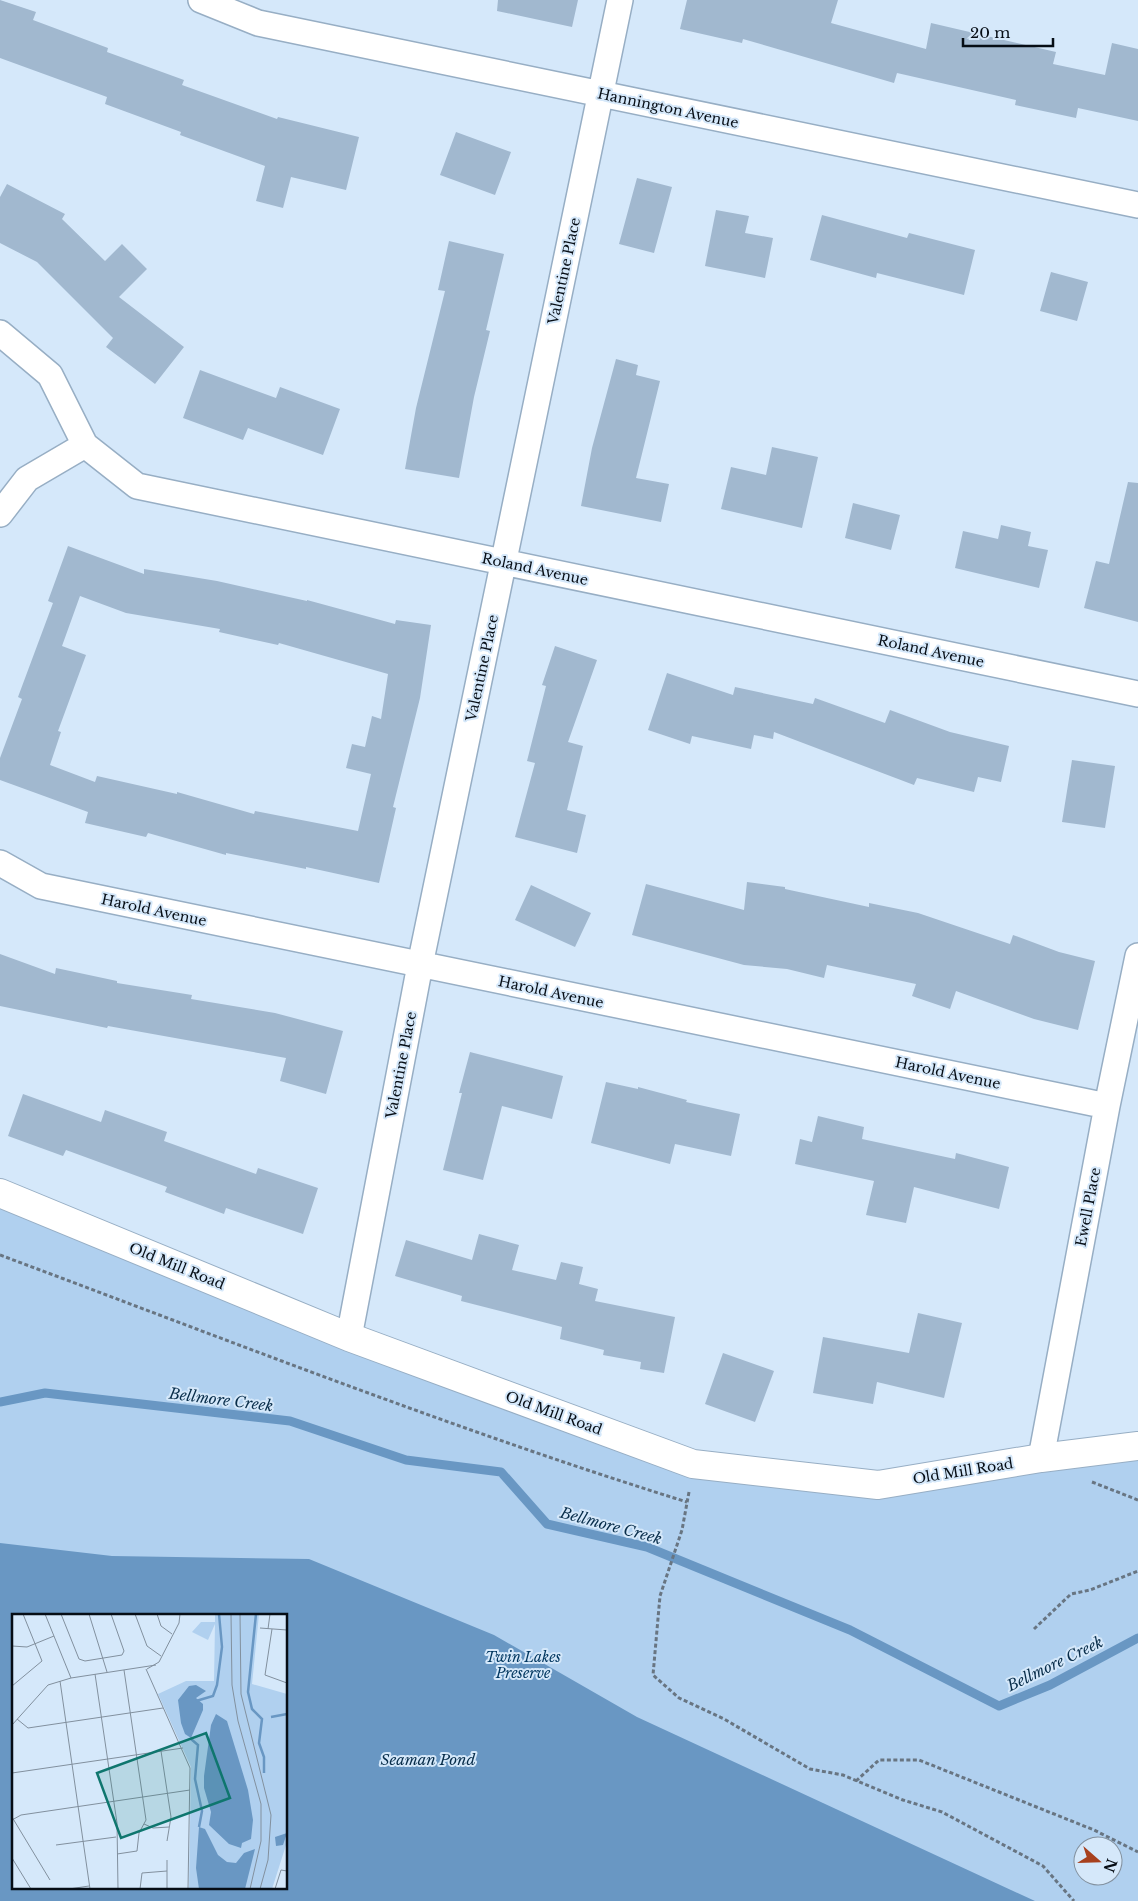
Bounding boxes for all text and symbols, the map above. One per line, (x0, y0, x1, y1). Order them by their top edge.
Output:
scale bar (963, 15, 1053, 47)
text: 20 m (970, 23, 1010, 42)
street label: Hannington Avenue (596, 84, 740, 132)
street label: Valentine Place (544, 216, 584, 327)
street label: Roland Avenue (480, 549, 590, 589)
street label: Valentine Place (462, 613, 502, 724)
street label: Roland Avenue (876, 631, 986, 671)
street label: Harold Avenue (100, 890, 208, 930)
street label: Harold Avenue (497, 972, 605, 1012)
street label: Valentine Place (382, 1010, 420, 1121)
street label: Harold Avenue (894, 1053, 1002, 1093)
street label: Ewell Place (1072, 1166, 1104, 1248)
street label: Old Mill Road (127, 1239, 228, 1294)
water label: Bellmore Creek (167, 1384, 274, 1415)
street label: Old Mill Road (503, 1387, 605, 1439)
street label: Old Mill Road (911, 1454, 1015, 1488)
water label: Bellmore Creek (557, 1503, 664, 1548)
inset map (12, 1614, 288, 1888)
water label: Bellmore Creek (1003, 1632, 1106, 1695)
park label: Twin Lakes Preserve (485, 1648, 561, 1682)
water label: Seaman Pond (381, 1750, 476, 1769)
north arrow (1073, 1836, 1123, 1886)
text: N (1100, 1856, 1121, 1875)

